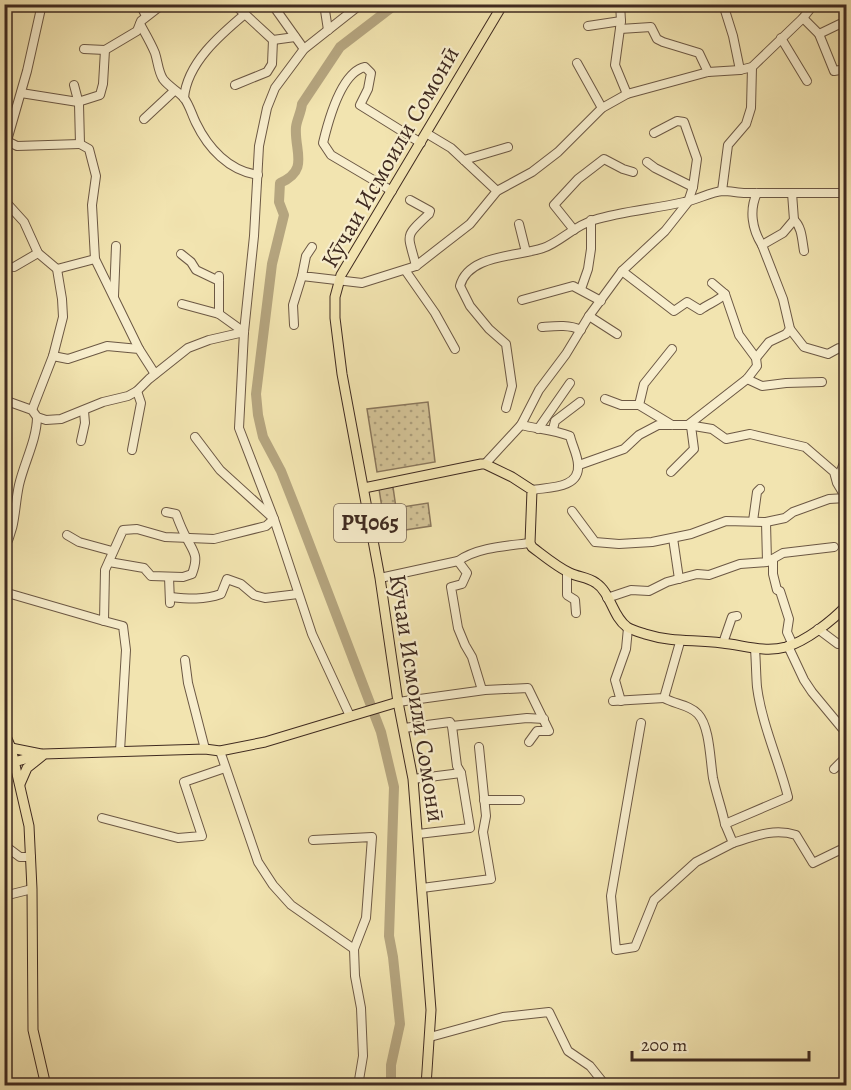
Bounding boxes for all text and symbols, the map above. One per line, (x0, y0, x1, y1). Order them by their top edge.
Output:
street label: Кӯчаи Исмоили Сомонӣ (313, 40, 467, 274)
road number: РҶ065 (334, 504, 406, 542)
street label: Кӯчаи Исмоили Сомонӣ (382, 572, 452, 824)
scale bar (632, 1024, 809, 1062)
text: 200 m (641, 1033, 687, 1057)

